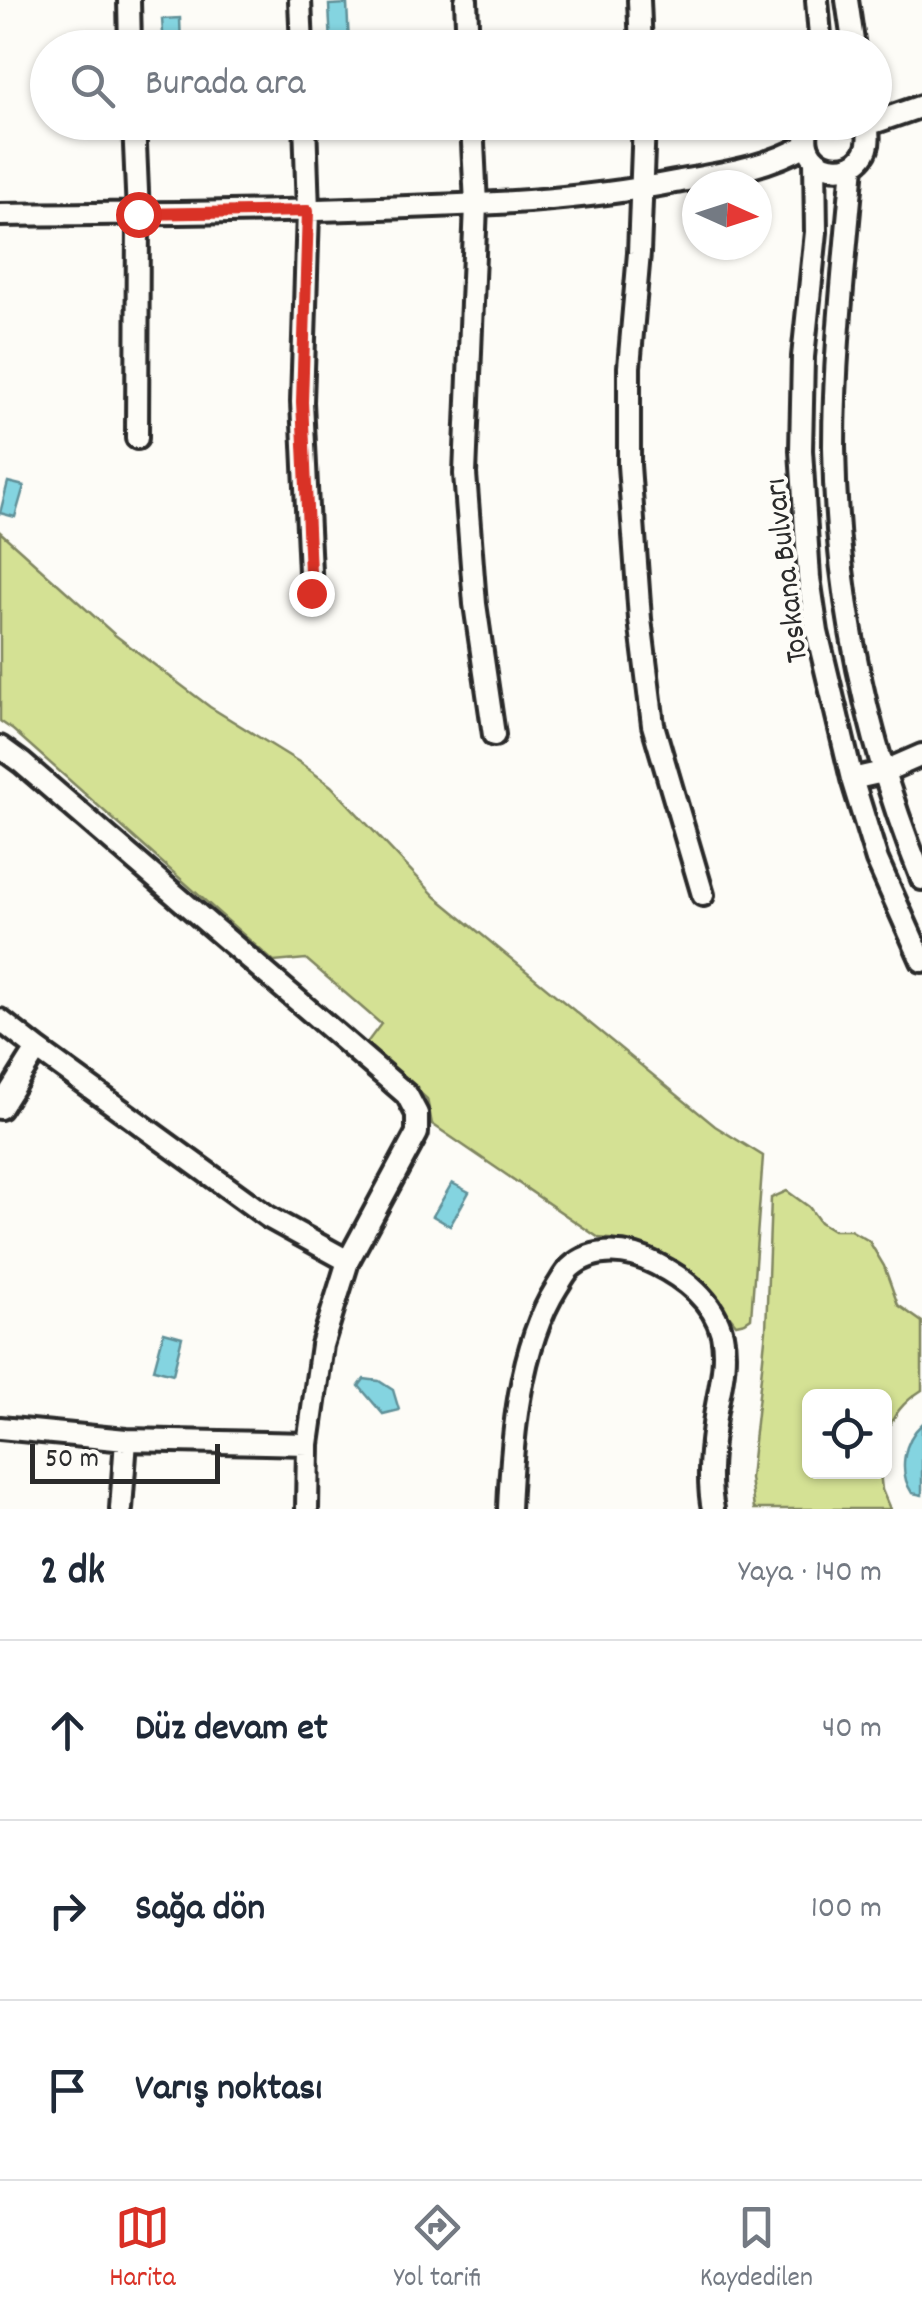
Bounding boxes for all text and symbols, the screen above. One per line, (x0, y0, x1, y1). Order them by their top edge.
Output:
search box (30, 30, 892, 140)
icon: search (65, 58, 120, 113)
text: Burada ara (145, 58, 305, 113)
north arrow (682, 170, 772, 260)
route start (116, 192, 162, 238)
street label: Toskana Bulvarı (755, 475, 823, 665)
route end (289, 571, 335, 617)
map controls (802, 1389, 892, 1479)
button: locate (802, 1389, 892, 1479)
scale bar (30, 1439, 220, 1484)
text: 50 m (45, 1441, 99, 1481)
text: 2 dk (40, 1544, 105, 1604)
text: Yaya · 140 m (738, 1551, 882, 1597)
icon: ahead (40, 1703, 95, 1758)
text: Düz devam et (135, 1703, 328, 1758)
text: 40 m (822, 1707, 882, 1753)
icon: right (40, 1883, 95, 1938)
text: Sağa dön (135, 1883, 265, 1938)
text: 100 m (811, 1887, 882, 1933)
icon: arrive (40, 2063, 95, 2118)
text: Varış noktası (135, 2063, 322, 2118)
tab: Harita (109, 2200, 176, 2300)
tab: Yol tarifi (394, 2200, 482, 2300)
tab: Kaydedilen (700, 2200, 813, 2300)

